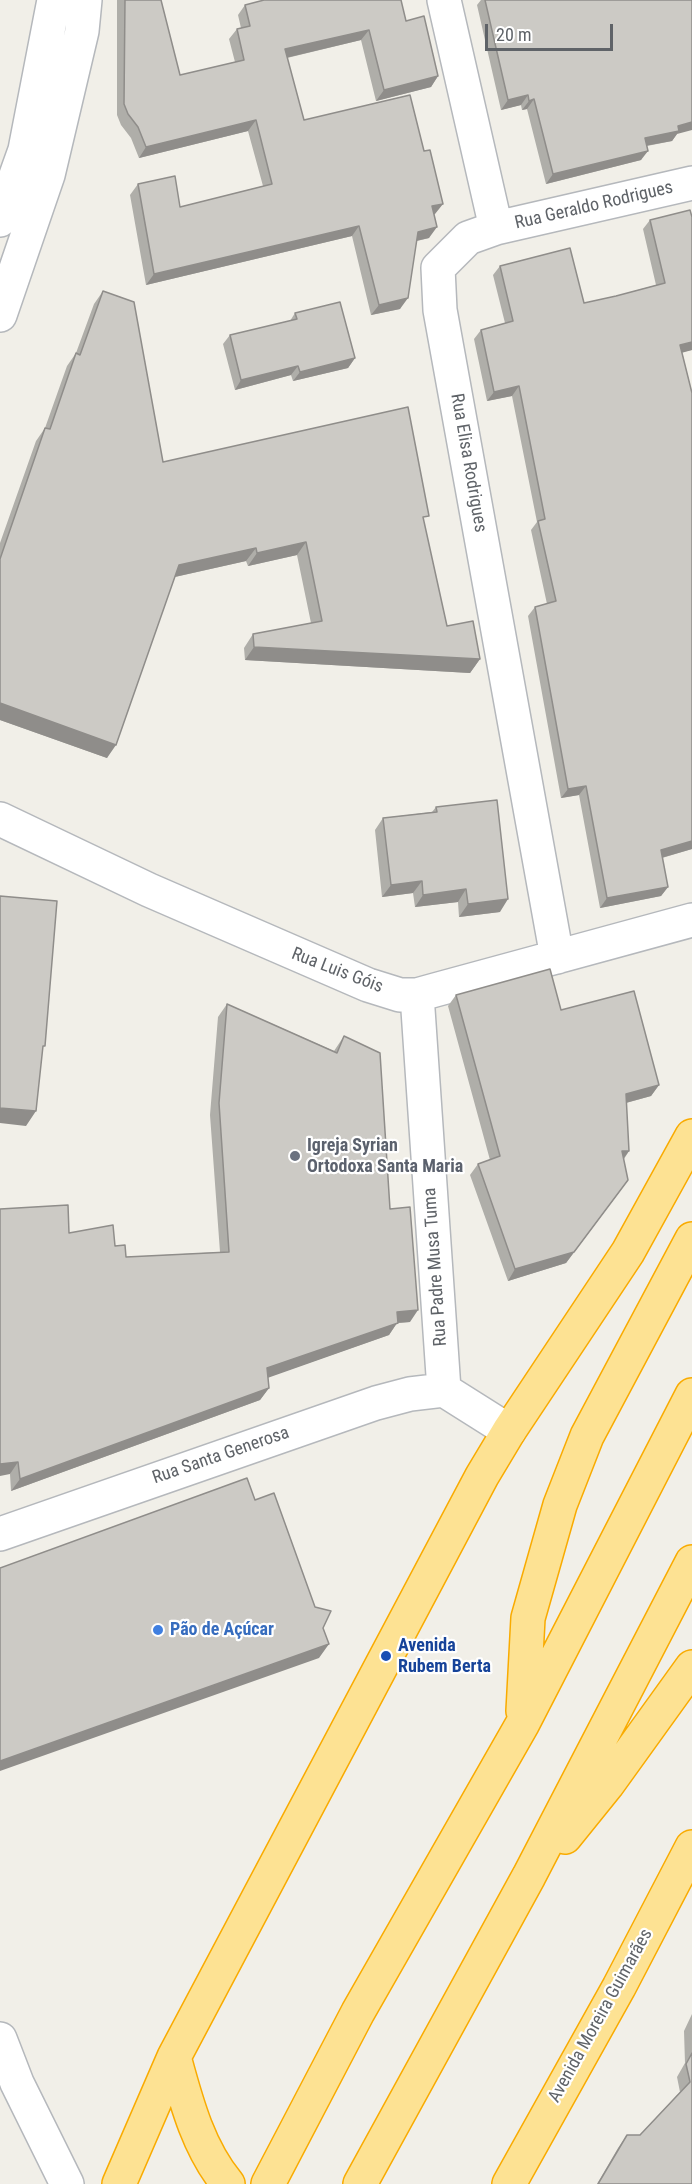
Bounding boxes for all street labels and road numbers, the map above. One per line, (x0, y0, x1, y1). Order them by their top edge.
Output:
street label: Rua Geraldo Rodrigues (513, 177, 675, 235)
street label: Rua Elisa Rodrigues (445, 392, 491, 534)
street label: Rua Luis Góis (288, 944, 386, 998)
street label: Rua Padre Musa Tuma (420, 1187, 452, 1347)
street label: Rua Santa Generosa (150, 1422, 292, 1490)
street label: Avenida Moreira Guimarães (544, 1926, 658, 2106)

